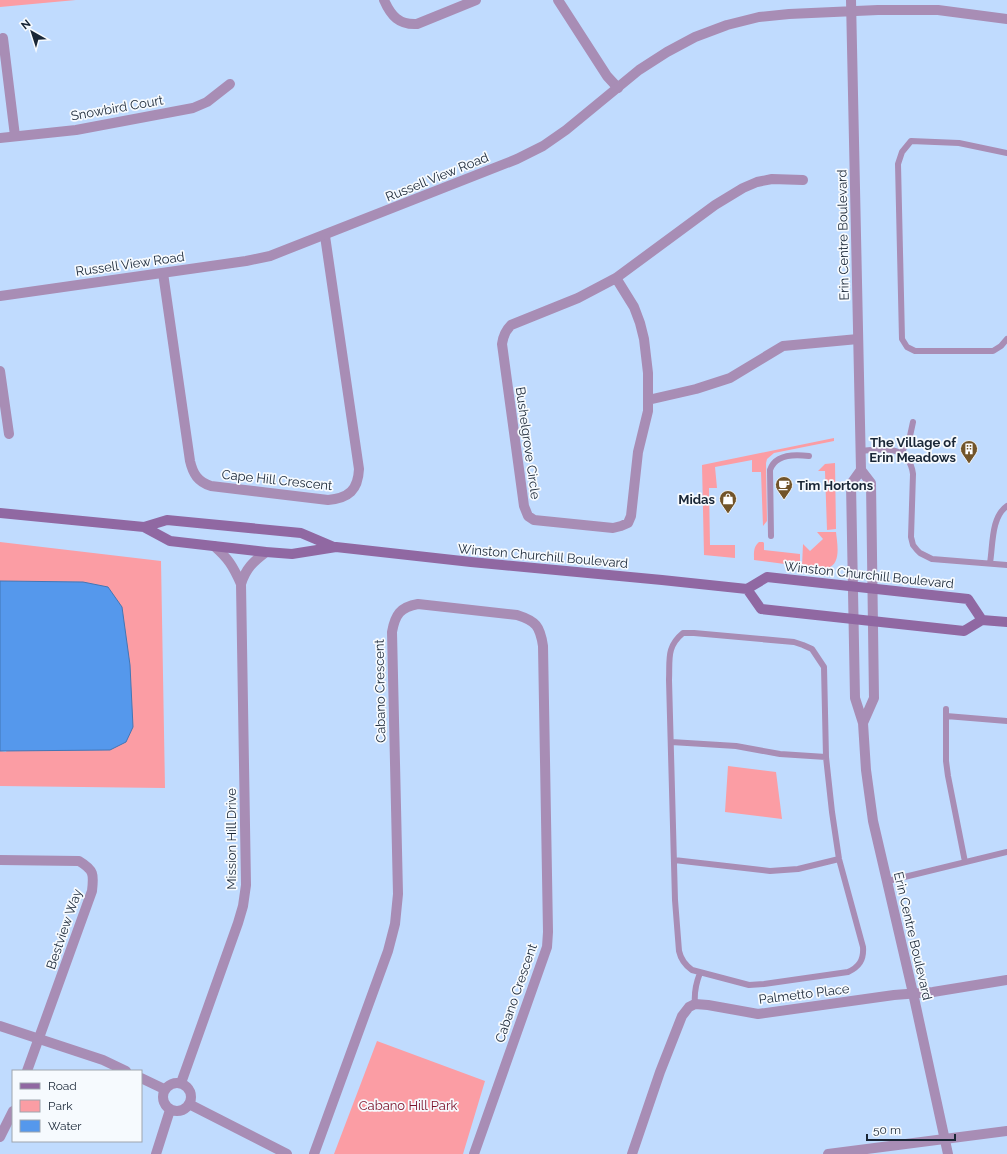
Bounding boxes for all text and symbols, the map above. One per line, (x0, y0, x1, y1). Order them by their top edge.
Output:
north arrow (12, 12, 52, 52)
text: N (19, 17, 33, 32)
street label: Snowbird Court (70, 92, 165, 124)
street label: Russell View Road (383, 150, 491, 204)
street label: Erin Centre Boulevard (834, 169, 852, 301)
street label: Russell View Road (75, 249, 185, 279)
street label: Bushelgrove Circle (513, 386, 543, 501)
place label: The Village of Erin Meadows (869, 435, 957, 465)
building icon: The Village of Erin Meadows (959, 439, 979, 464)
street label: Cape Hill Crescent (221, 467, 334, 493)
cafe icon: Tim Hortons (774, 475, 794, 500)
place label: Tim Hortons (797, 478, 874, 493)
shop icon: Midas (718, 489, 738, 514)
place label: Midas (678, 492, 716, 507)
street label: Winston Churchill Boulevard (457, 541, 629, 571)
street label: Winston Churchill Boulevard (783, 559, 955, 591)
street label: Cabano Crescent (372, 638, 388, 743)
street label: Mission Hill Drive (224, 788, 239, 890)
street label: Erin Centre Boulevard (891, 870, 935, 1002)
street label: Bestview Way (43, 887, 85, 971)
street label: Cabano Crescent (492, 941, 540, 1044)
street label: Palmetto Place (758, 981, 851, 1007)
legend (12, 1070, 142, 1142)
text: Road (48, 1079, 77, 1093)
park label: Cabano Hill Park (359, 1098, 457, 1113)
text: Park (48, 1099, 73, 1113)
scale bar (867, 1116, 955, 1142)
text: Water (48, 1119, 82, 1133)
text: 50 m (873, 1123, 901, 1137)

